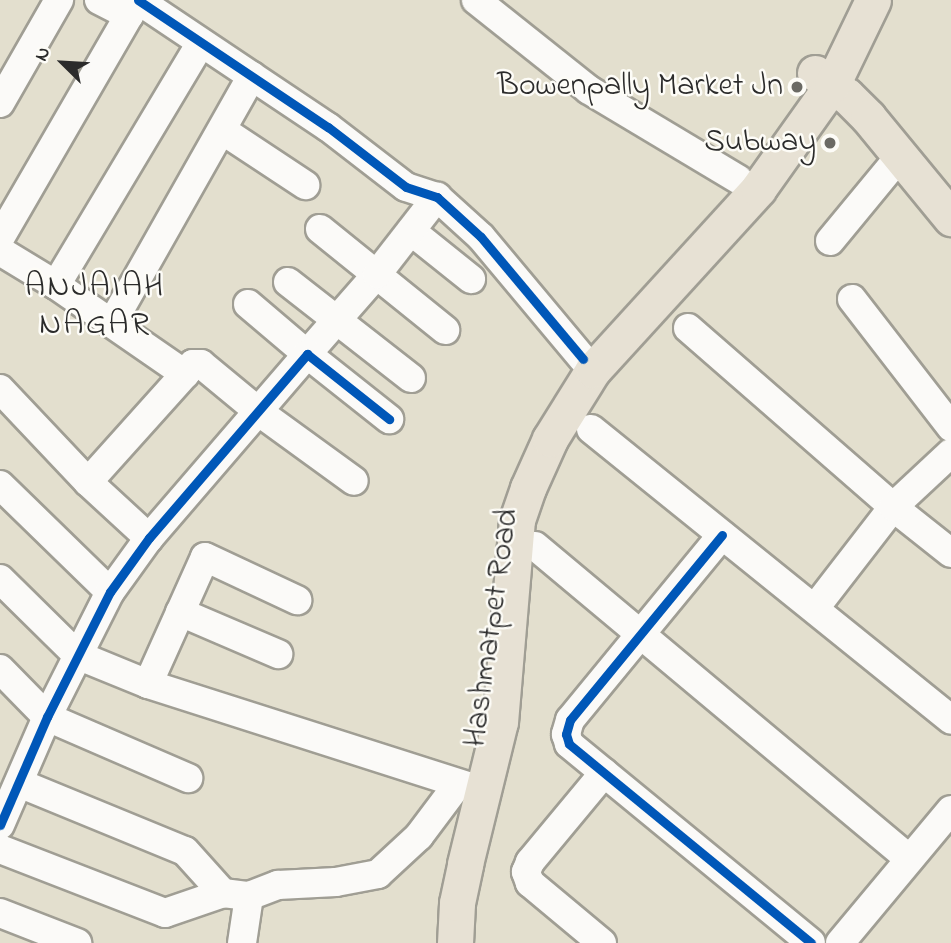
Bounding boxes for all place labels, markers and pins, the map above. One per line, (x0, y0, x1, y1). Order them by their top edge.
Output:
place label: Bowenpally Market Jn (497, 68, 783, 106)
marker: Bowenpally Market Jn (789, 79, 805, 95)
place label: Subway (704, 124, 816, 162)
marker: Subway (822, 135, 838, 151)

